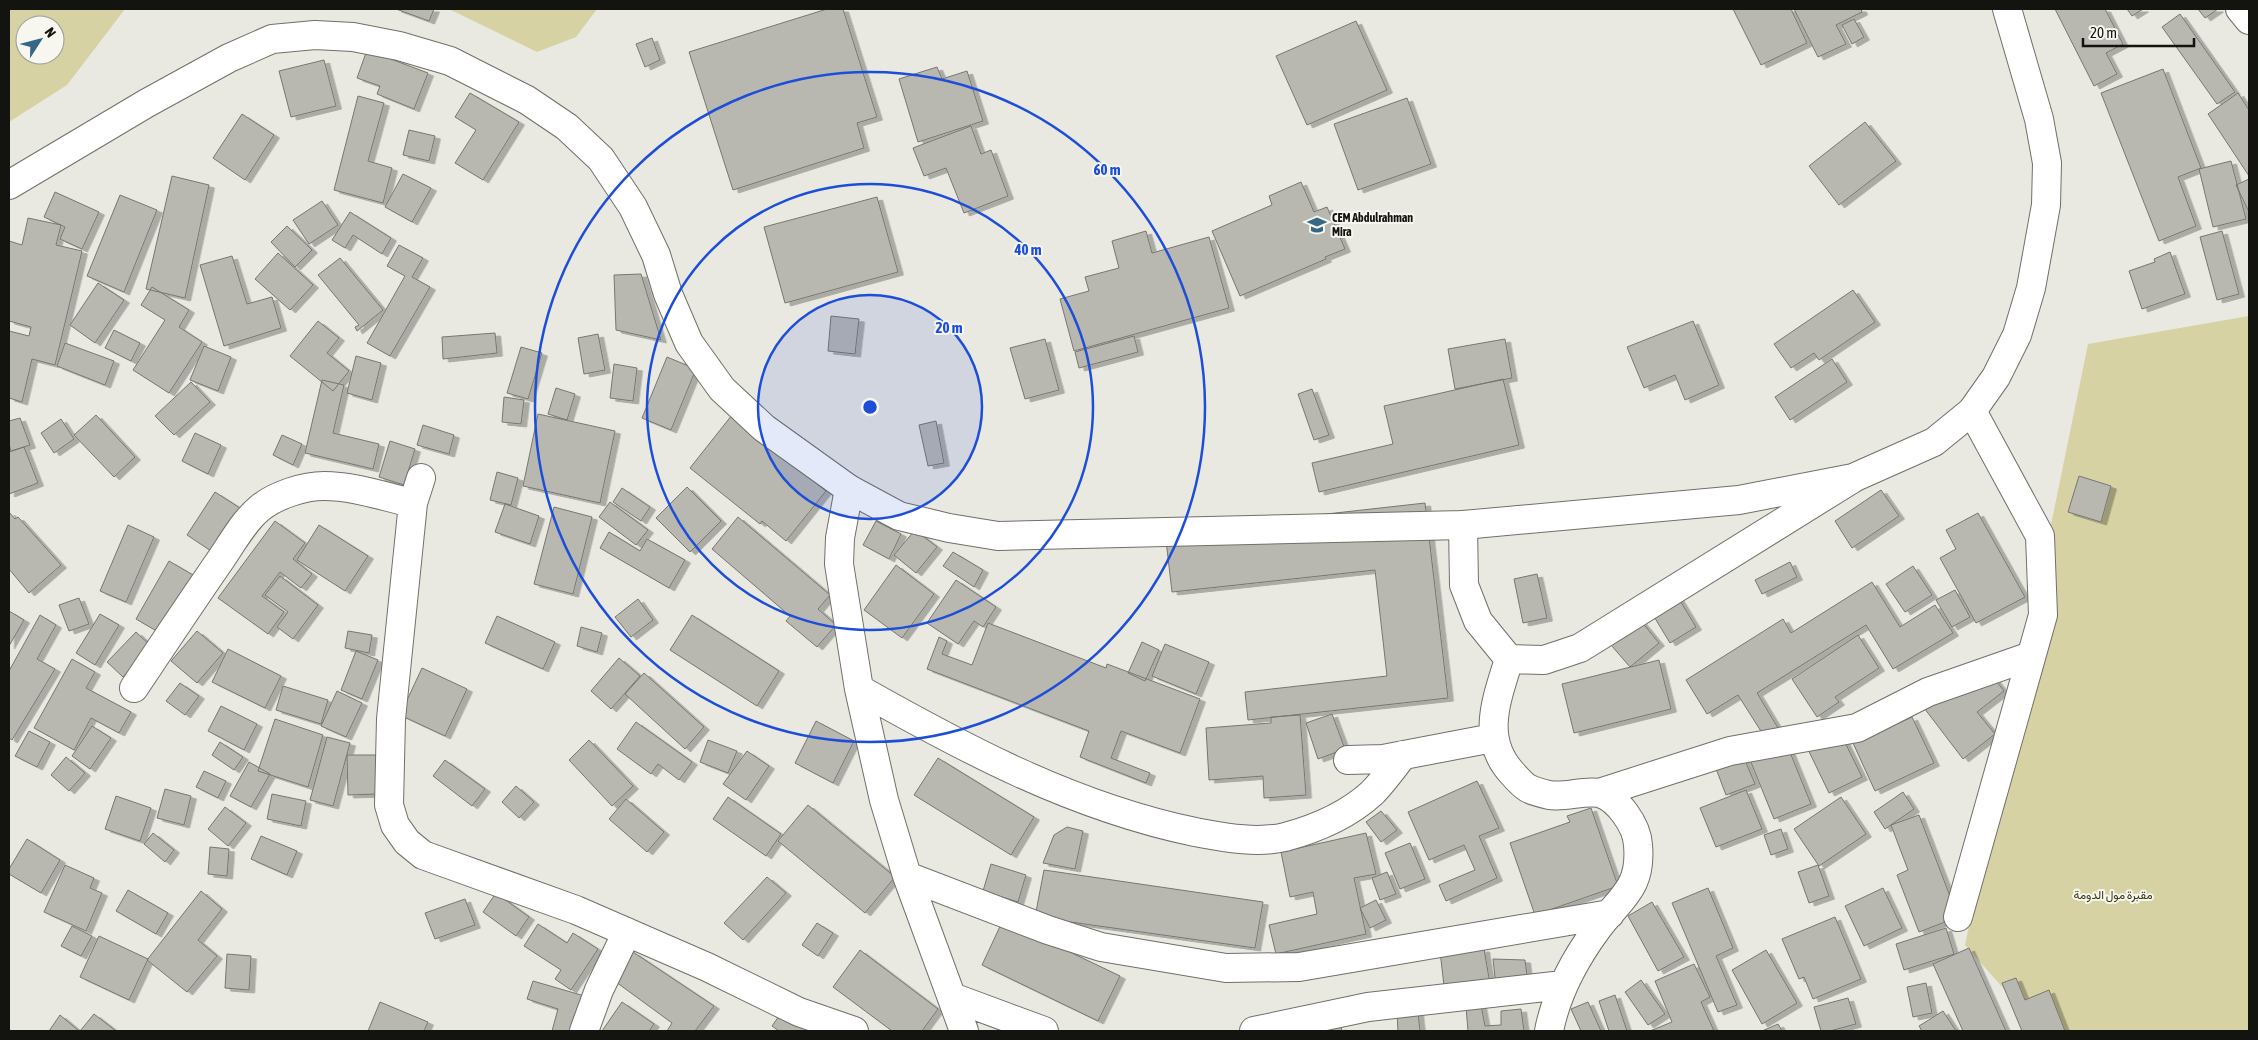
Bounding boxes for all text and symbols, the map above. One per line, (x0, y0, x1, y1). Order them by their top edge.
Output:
north arrow (15, 15, 65, 65)
scale bar (2083, 15, 2194, 47)
text: N (42, 24, 59, 40)
text: 20 m (2090, 24, 2117, 41)
text: 60 m (1094, 161, 1121, 178)
place label: CEM Abdulrahman Mira (1332, 211, 1413, 239)
school or university icon: CEM Abdulrahman Mira (1306, 214, 1328, 236)
text: 40 m (1014, 241, 1042, 258)
text: 20 m (936, 319, 963, 336)
centre of rings (861, 398, 879, 416)
park label: مقبرة مول الدومة (2073, 888, 2153, 903)

